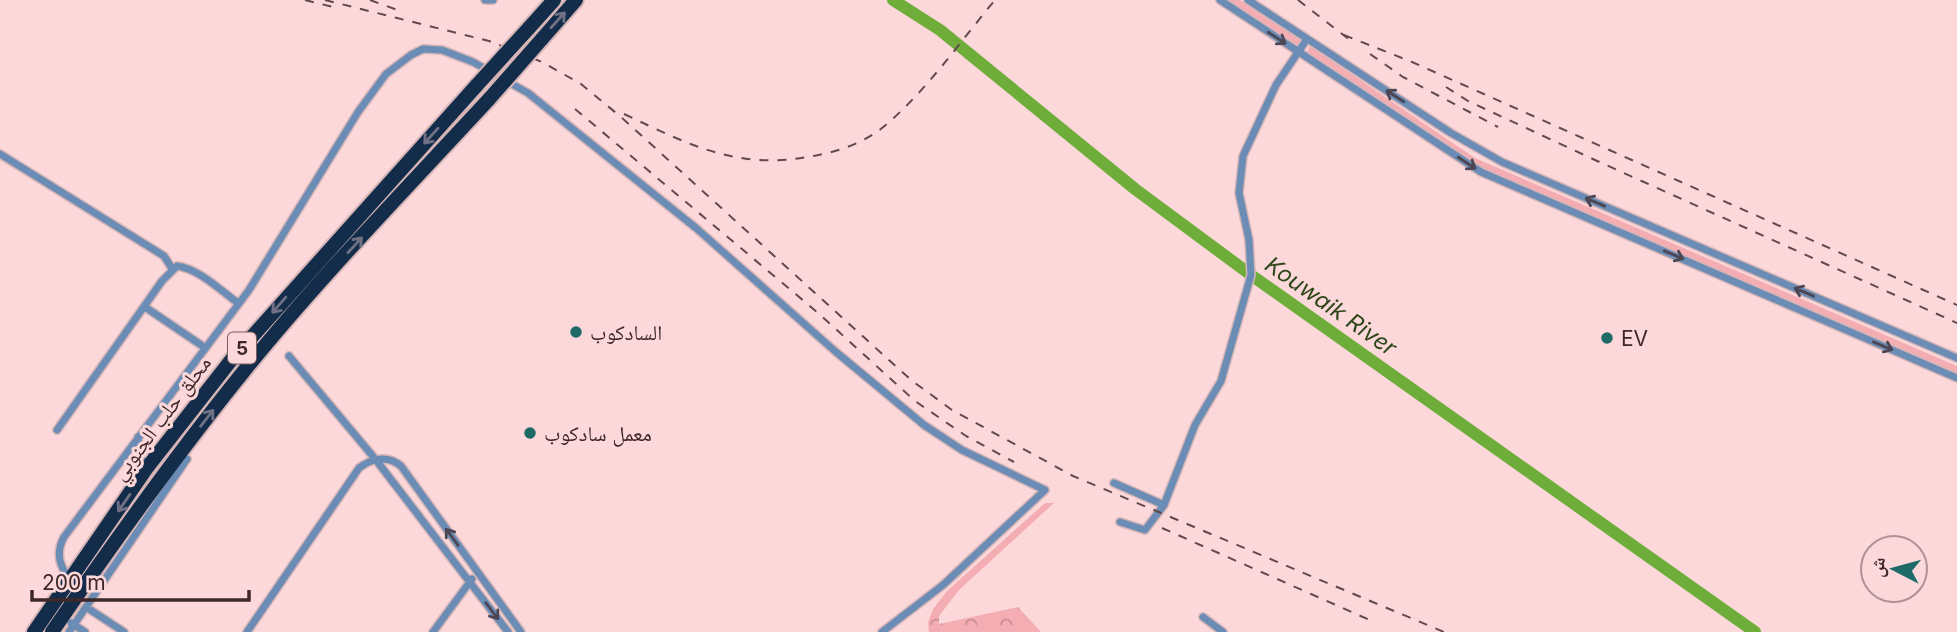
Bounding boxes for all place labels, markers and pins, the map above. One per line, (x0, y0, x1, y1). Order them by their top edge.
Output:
place label: السادكوب (590, 320, 662, 345)
marker: السادكوب (568, 324, 584, 340)
place label: EV (1621, 326, 1648, 351)
marker: EV (1599, 330, 1615, 346)
place label: معمل سادكوب (544, 421, 652, 447)
marker: معمل سادكوب (522, 425, 538, 441)

